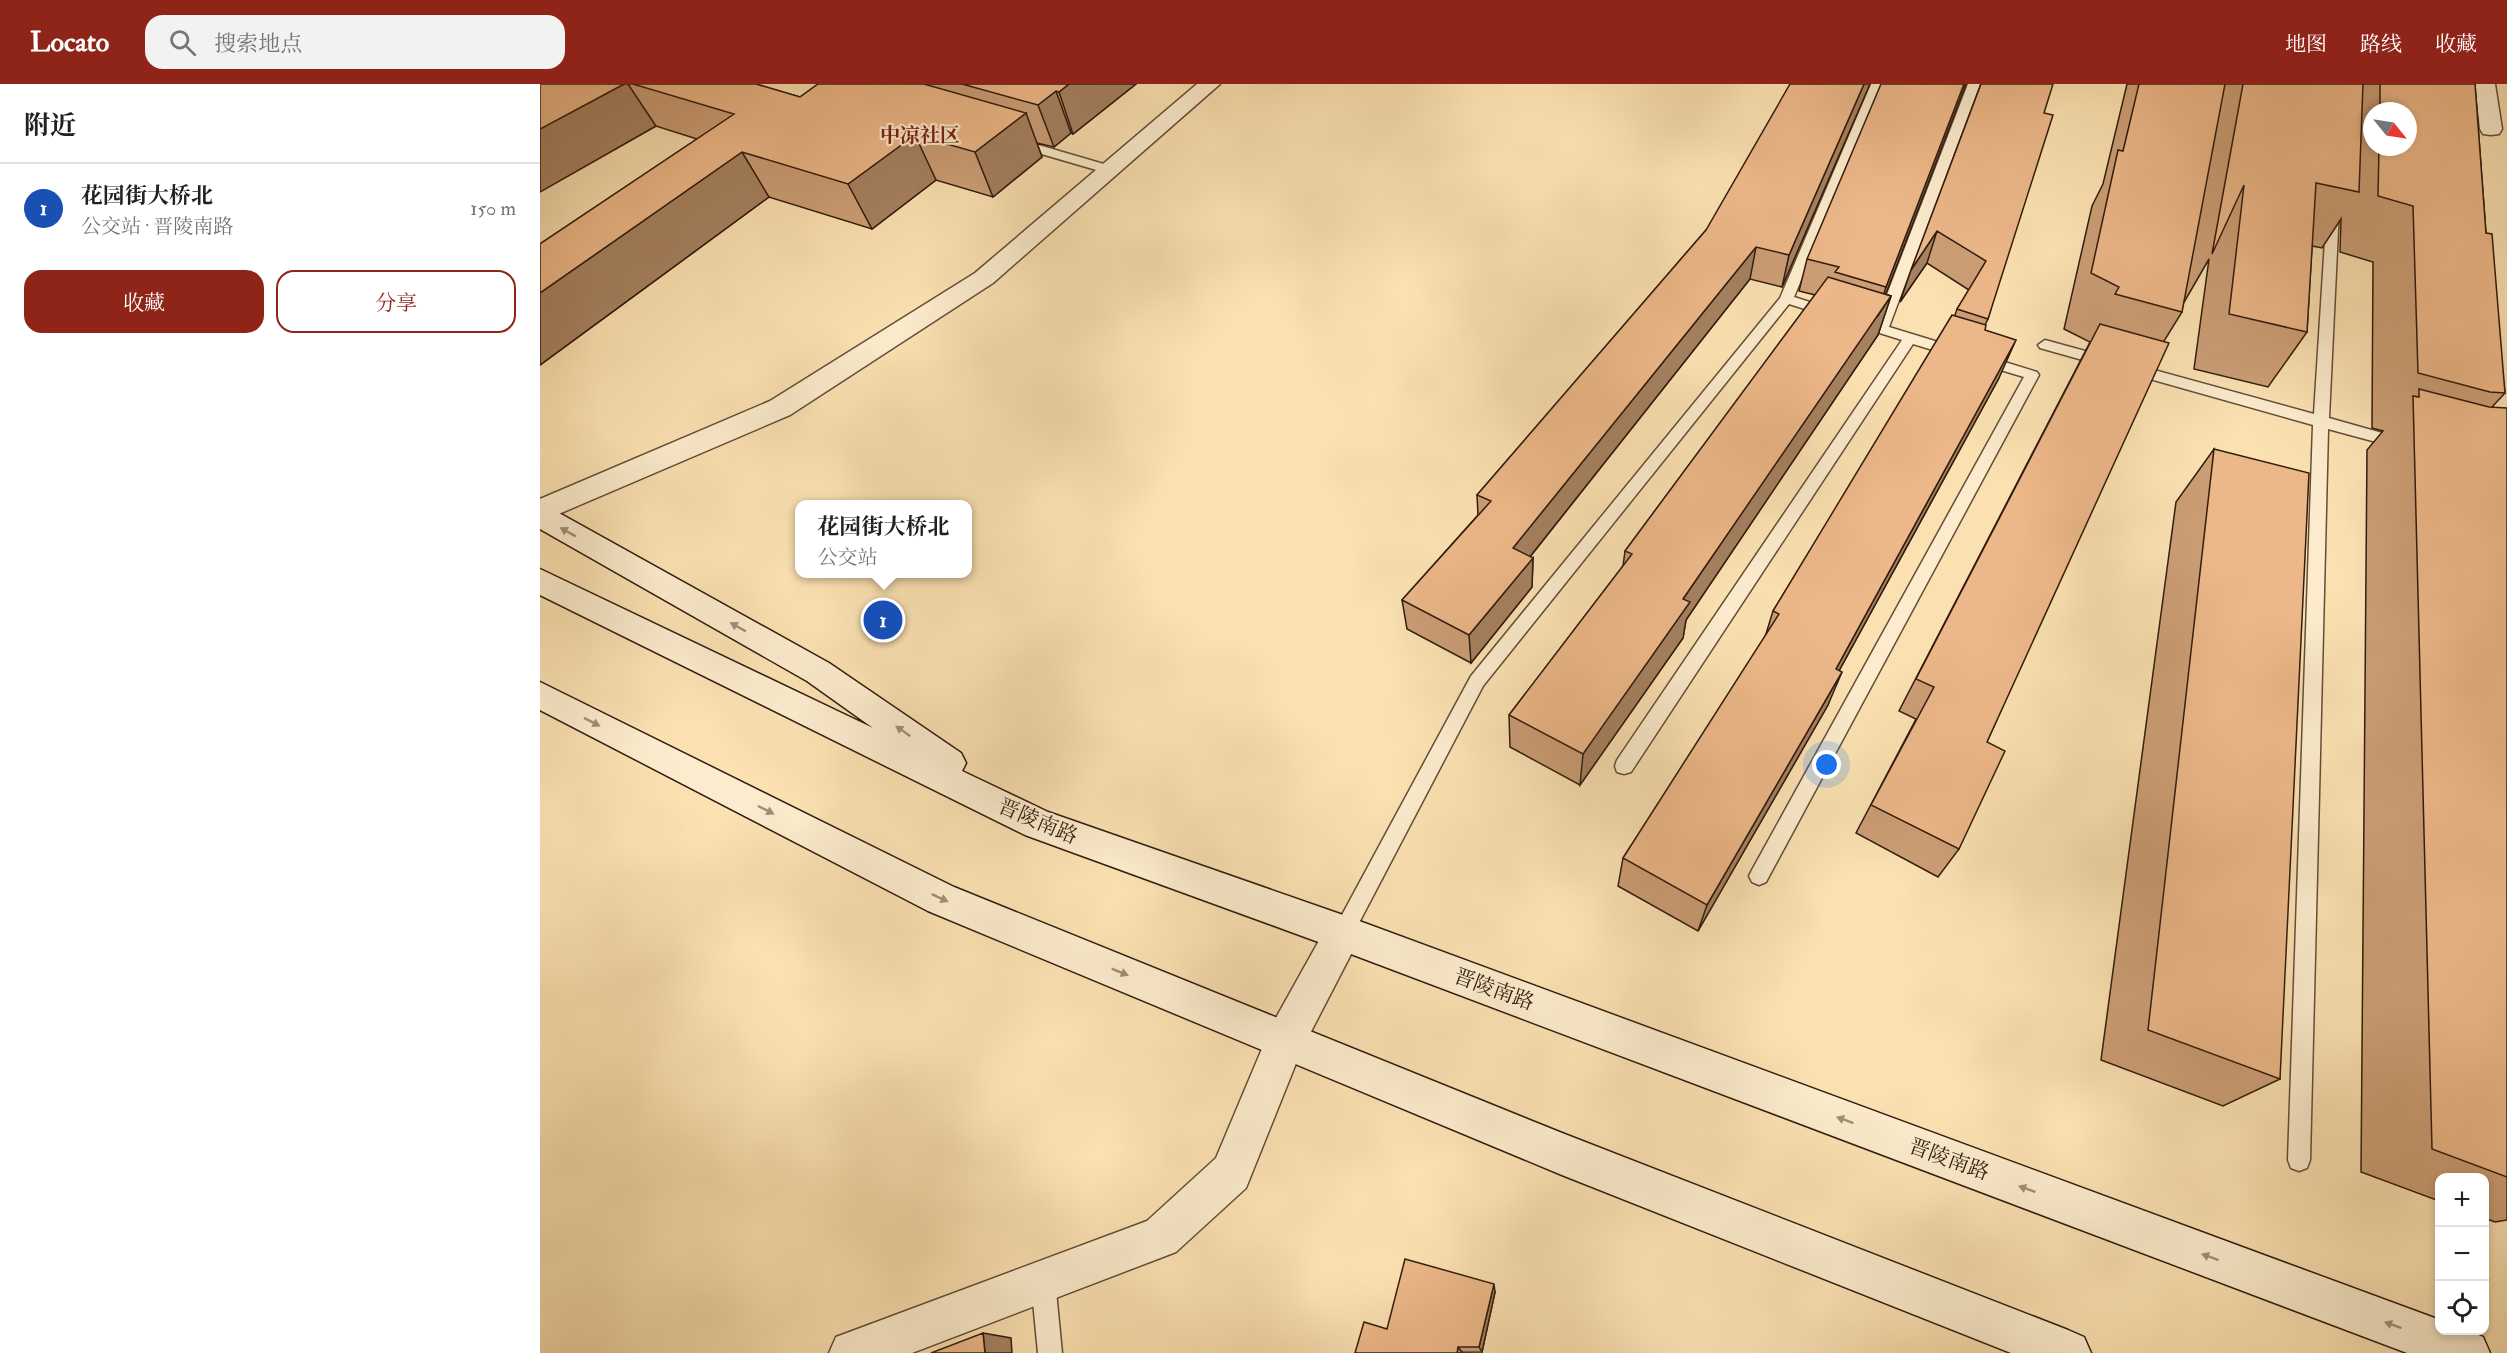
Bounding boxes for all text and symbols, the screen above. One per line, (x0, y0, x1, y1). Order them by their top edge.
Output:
search box (145, 15, 565, 69)
text: Locato (30, 25, 109, 60)
icon: search (166, 26, 199, 59)
text: 搜索地点 (214, 30, 302, 58)
text: 地图 (2285, 31, 2327, 58)
text: 路线 (2360, 31, 2402, 58)
text: 收藏 (2435, 31, 2477, 58)
north arrow (2363, 102, 2417, 156)
text: 附近 (24, 110, 76, 142)
district label: 中凉社区 (880, 123, 960, 148)
text: 花园街大桥北 (81, 182, 213, 210)
text: 1 (40, 196, 47, 221)
text: 150 m (470, 196, 516, 221)
text: 公交站 · 晋陵南路 (81, 214, 233, 239)
button: 收藏 (24, 270, 264, 333)
button: 分享 (276, 270, 516, 333)
popup (795, 500, 972, 578)
text: 花园街大桥北 (817, 513, 950, 541)
one-way arrow (560, 526, 576, 537)
text: 公交站 (817, 545, 877, 570)
pin: 1 (864, 598, 902, 642)
one-way arrow (729, 622, 746, 632)
one-way arrow (583, 716, 601, 726)
one-way arrow (895, 725, 911, 737)
your location (1812, 750, 1841, 779)
street label: 晋陵南路 (994, 793, 1082, 850)
one-way arrow (758, 805, 775, 815)
one-way arrow (931, 893, 949, 903)
street label: 晋陵南路 (1450, 962, 1538, 1017)
one-way arrow (1112, 967, 1130, 977)
one-way arrow (1836, 1115, 1854, 1125)
street label: 晋陵南路 (1905, 1132, 1993, 1187)
map controls (2435, 1173, 2489, 1335)
button: + (2435, 1173, 2489, 1227)
one-way arrow (2018, 1183, 2036, 1193)
button: − (2435, 1227, 2489, 1281)
one-way arrow (2201, 1251, 2219, 1261)
button: locate (2435, 1281, 2489, 1335)
one-way arrow (2384, 1320, 2402, 1329)

